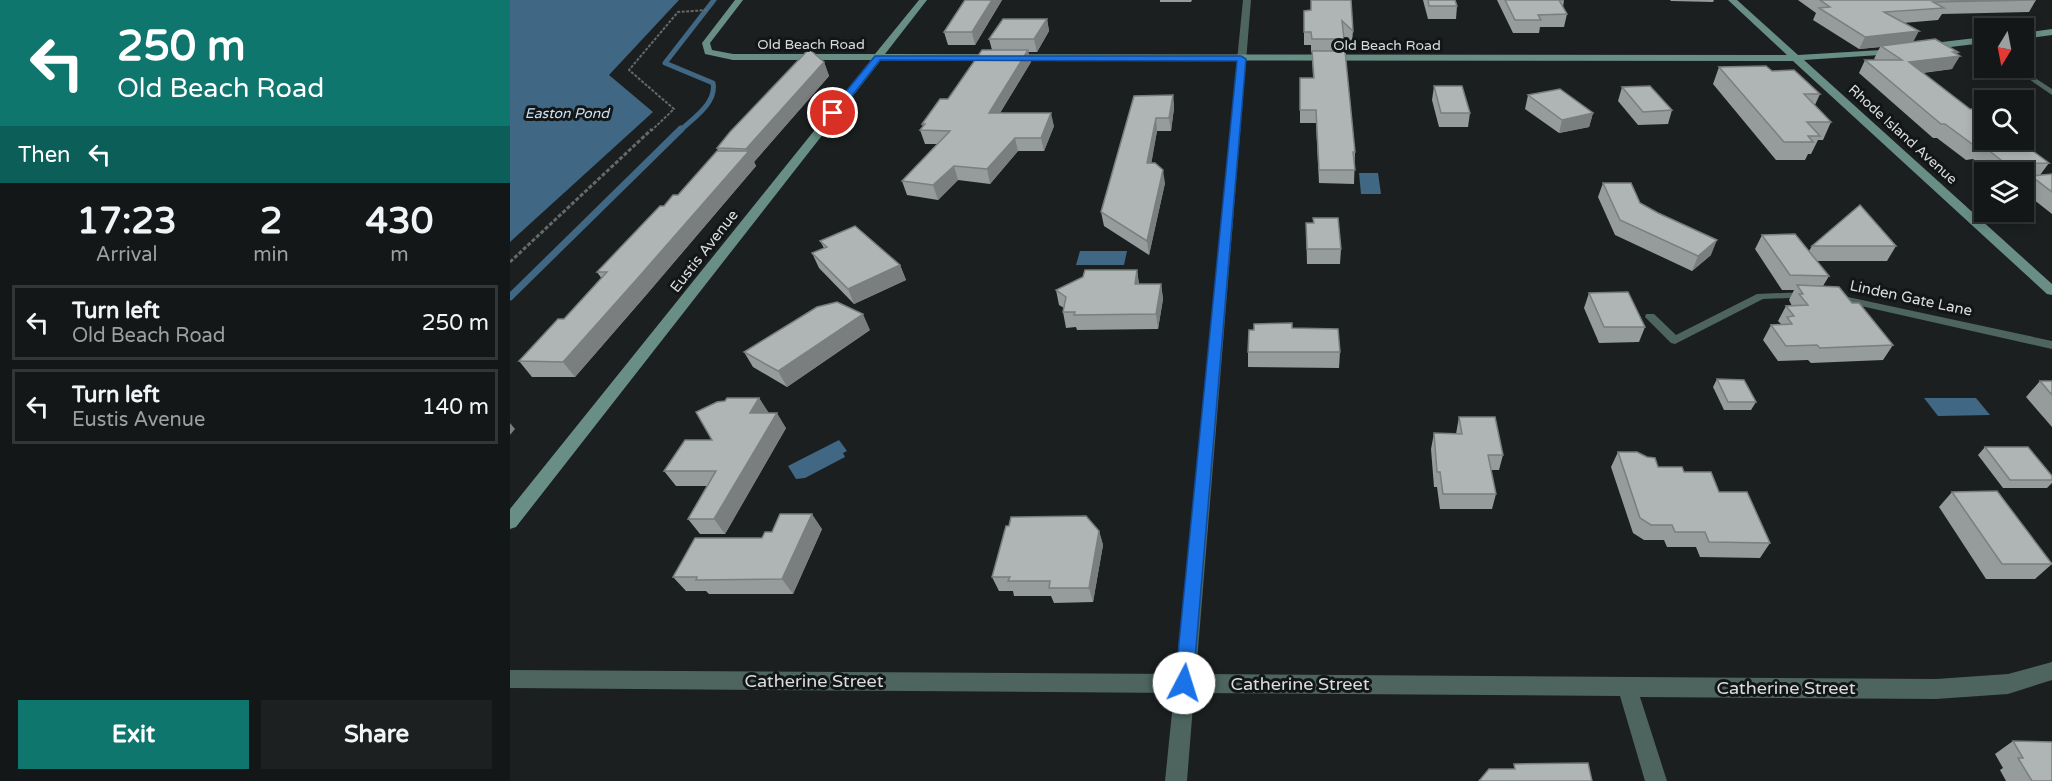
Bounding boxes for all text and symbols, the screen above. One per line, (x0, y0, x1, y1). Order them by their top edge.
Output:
north arrow (1974, 18, 2034, 78)
map controls (1974, 18, 2034, 222)
text: 250 m (117, 21, 246, 72)
icon: left (18, 24, 96, 102)
street label: Old Beach Road (757, 36, 865, 53)
street label: Old Beach Road (1333, 37, 1441, 54)
text: Old Beach Road (117, 72, 324, 105)
street label: Rhode Island Avenue (1845, 81, 1961, 188)
pin (807, 87, 858, 138)
button: search (1974, 90, 2034, 150)
icon: arrive (816, 96, 849, 129)
water label: Easton Pond (525, 105, 611, 122)
icon: left (83, 138, 116, 171)
text: Then (18, 142, 71, 168)
button: layers (1974, 162, 2034, 222)
text: 17:23 (77, 200, 177, 243)
text: 2 (260, 200, 282, 243)
text: 430 (365, 200, 433, 243)
street label: Eustis Avenue (666, 206, 742, 296)
text: Arrival (96, 243, 158, 267)
text: min (253, 243, 289, 267)
text: m (390, 243, 409, 267)
street label: Linden Gate Lane (1848, 276, 1974, 320)
text: Turn left (72, 298, 160, 324)
icon: left (21, 306, 54, 339)
text: 250 m (422, 310, 489, 336)
text: Old Beach Road (72, 324, 225, 348)
text: Turn left (72, 382, 160, 408)
icon: left (21, 390, 54, 423)
text: 140 m (422, 394, 489, 420)
text: Eustis Avenue (72, 408, 205, 432)
position arrow (1152, 651, 1216, 715)
street label: Catherine Street (744, 670, 884, 692)
street label: Catherine Street (1230, 673, 1370, 695)
street label: Catherine Street (1716, 677, 1856, 699)
button: Exit (18, 700, 249, 769)
button: Share (261, 700, 492, 769)

